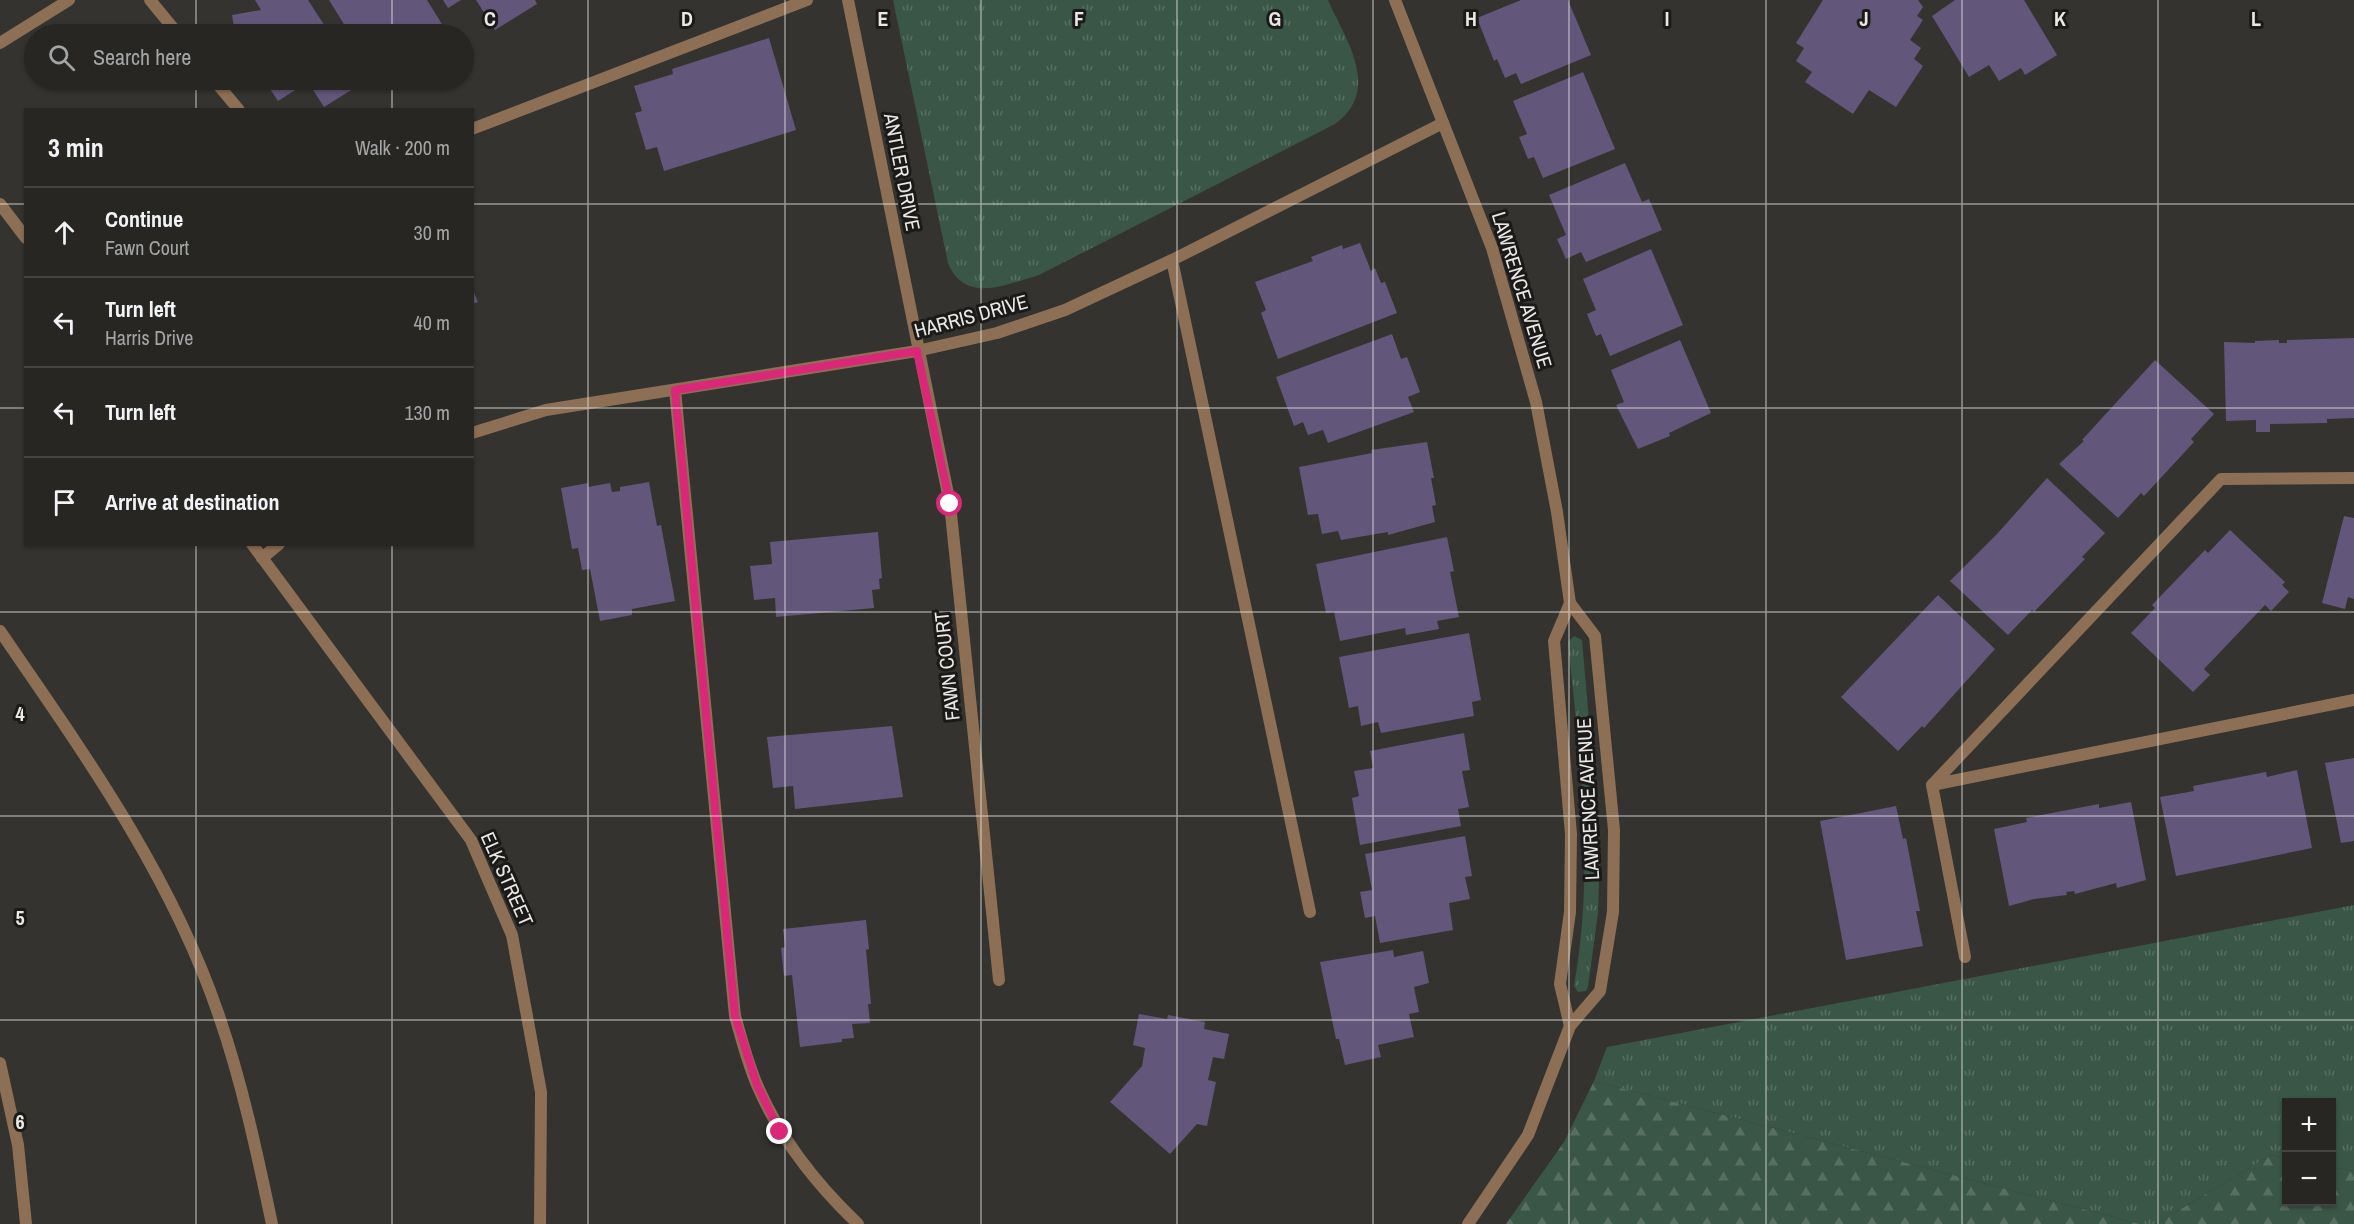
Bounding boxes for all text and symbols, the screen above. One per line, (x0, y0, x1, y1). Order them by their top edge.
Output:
text: C (484, 5, 496, 32)
text: D (681, 5, 693, 32)
text: E (878, 5, 889, 32)
text: F (1074, 5, 1084, 32)
text: G (1269, 5, 1281, 32)
text: H (1465, 5, 1477, 32)
text: I (1665, 5, 1669, 32)
text: J (1859, 5, 1869, 32)
text: K (2054, 5, 2066, 32)
text: L (2251, 5, 2261, 32)
search box (24, 24, 474, 90)
icon: search (45, 41, 78, 74)
text: Search here (93, 42, 191, 72)
street label: ANTLER DRIVE (878, 110, 927, 233)
text: 3 min (48, 130, 104, 165)
text: Walk · 200 m (355, 134, 450, 161)
text: Continue (105, 204, 183, 234)
street label: LAWRENCE AVENUE (1486, 208, 1559, 371)
icon: ahead (48, 216, 81, 249)
text: 30 m (414, 219, 450, 246)
text: Fawn Court (105, 234, 189, 261)
street label: HARRIS DRIVE (911, 287, 1031, 344)
text: Turn left (105, 294, 176, 324)
icon: left (48, 306, 81, 339)
text: 40 m (414, 309, 450, 336)
text: Harris Drive (105, 324, 193, 351)
icon: left (48, 396, 81, 429)
text: Turn left (105, 397, 176, 427)
text: 130 m (404, 399, 450, 426)
icon: arrive (48, 486, 81, 519)
text: Arrive at destination (105, 487, 279, 517)
route start (936, 490, 962, 516)
street label: FAWN COURT (927, 610, 966, 722)
text: 4 (15, 700, 25, 727)
street label: LAWRENCE AVENUE (1570, 717, 1605, 881)
street label: ELK STREET (475, 828, 540, 930)
text: 5 (15, 904, 25, 931)
map controls (2282, 1098, 2336, 1206)
button: + (2282, 1098, 2336, 1152)
text: 6 (15, 1108, 25, 1135)
route end (766, 1118, 792, 1144)
button: − (2282, 1152, 2336, 1206)

